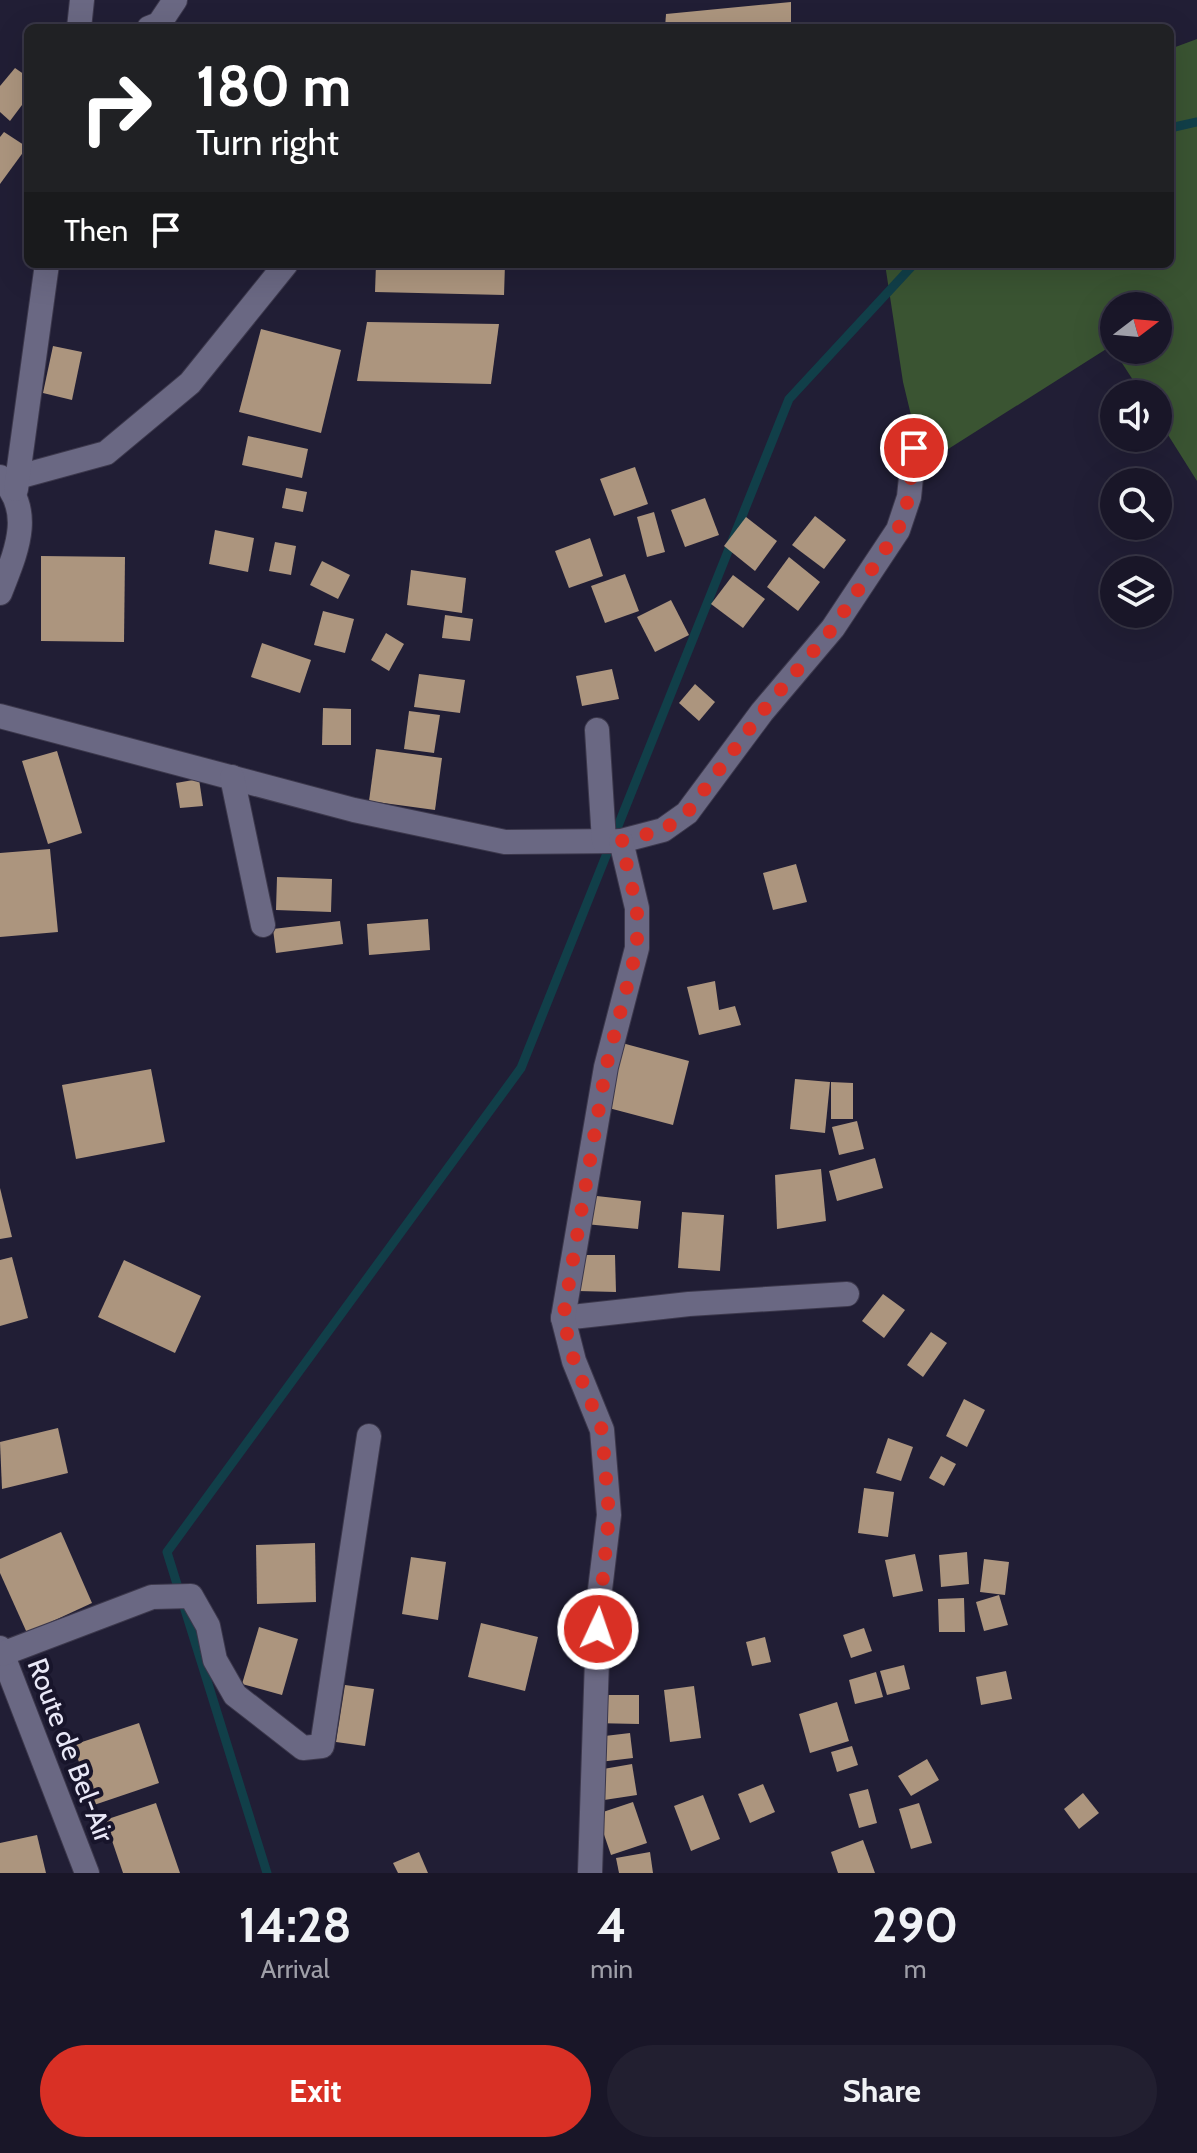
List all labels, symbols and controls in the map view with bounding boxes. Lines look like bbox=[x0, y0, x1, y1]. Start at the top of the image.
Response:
text: 180 m bbox=[196, 52, 351, 120]
icon: right bbox=[64, 56, 168, 160]
text: Turn right bbox=[196, 120, 339, 164]
icon: arrive bbox=[144, 208, 188, 252]
text: Then bbox=[64, 212, 128, 249]
north arrow bbox=[1100, 292, 1172, 364]
map controls bbox=[1100, 292, 1172, 628]
button: sound bbox=[1100, 380, 1172, 452]
pin bbox=[880, 414, 948, 482]
icon: arrive bbox=[892, 426, 936, 470]
button: search bbox=[1100, 468, 1172, 540]
button: layers bbox=[1100, 556, 1172, 628]
position arrow bbox=[556, 1587, 640, 1671]
street label: Route de Bel-Air bbox=[20, 1653, 122, 1847]
text: 14:28 bbox=[239, 1896, 351, 1954]
text: 4 bbox=[597, 1896, 627, 1954]
text: 290 bbox=[872, 1896, 958, 1954]
text: Arrival bbox=[261, 1953, 330, 1985]
text: min bbox=[590, 1953, 633, 1985]
text: m bbox=[904, 1953, 926, 1985]
button: Exit bbox=[40, 2045, 591, 2137]
button: Share bbox=[607, 2045, 1157, 2137]

